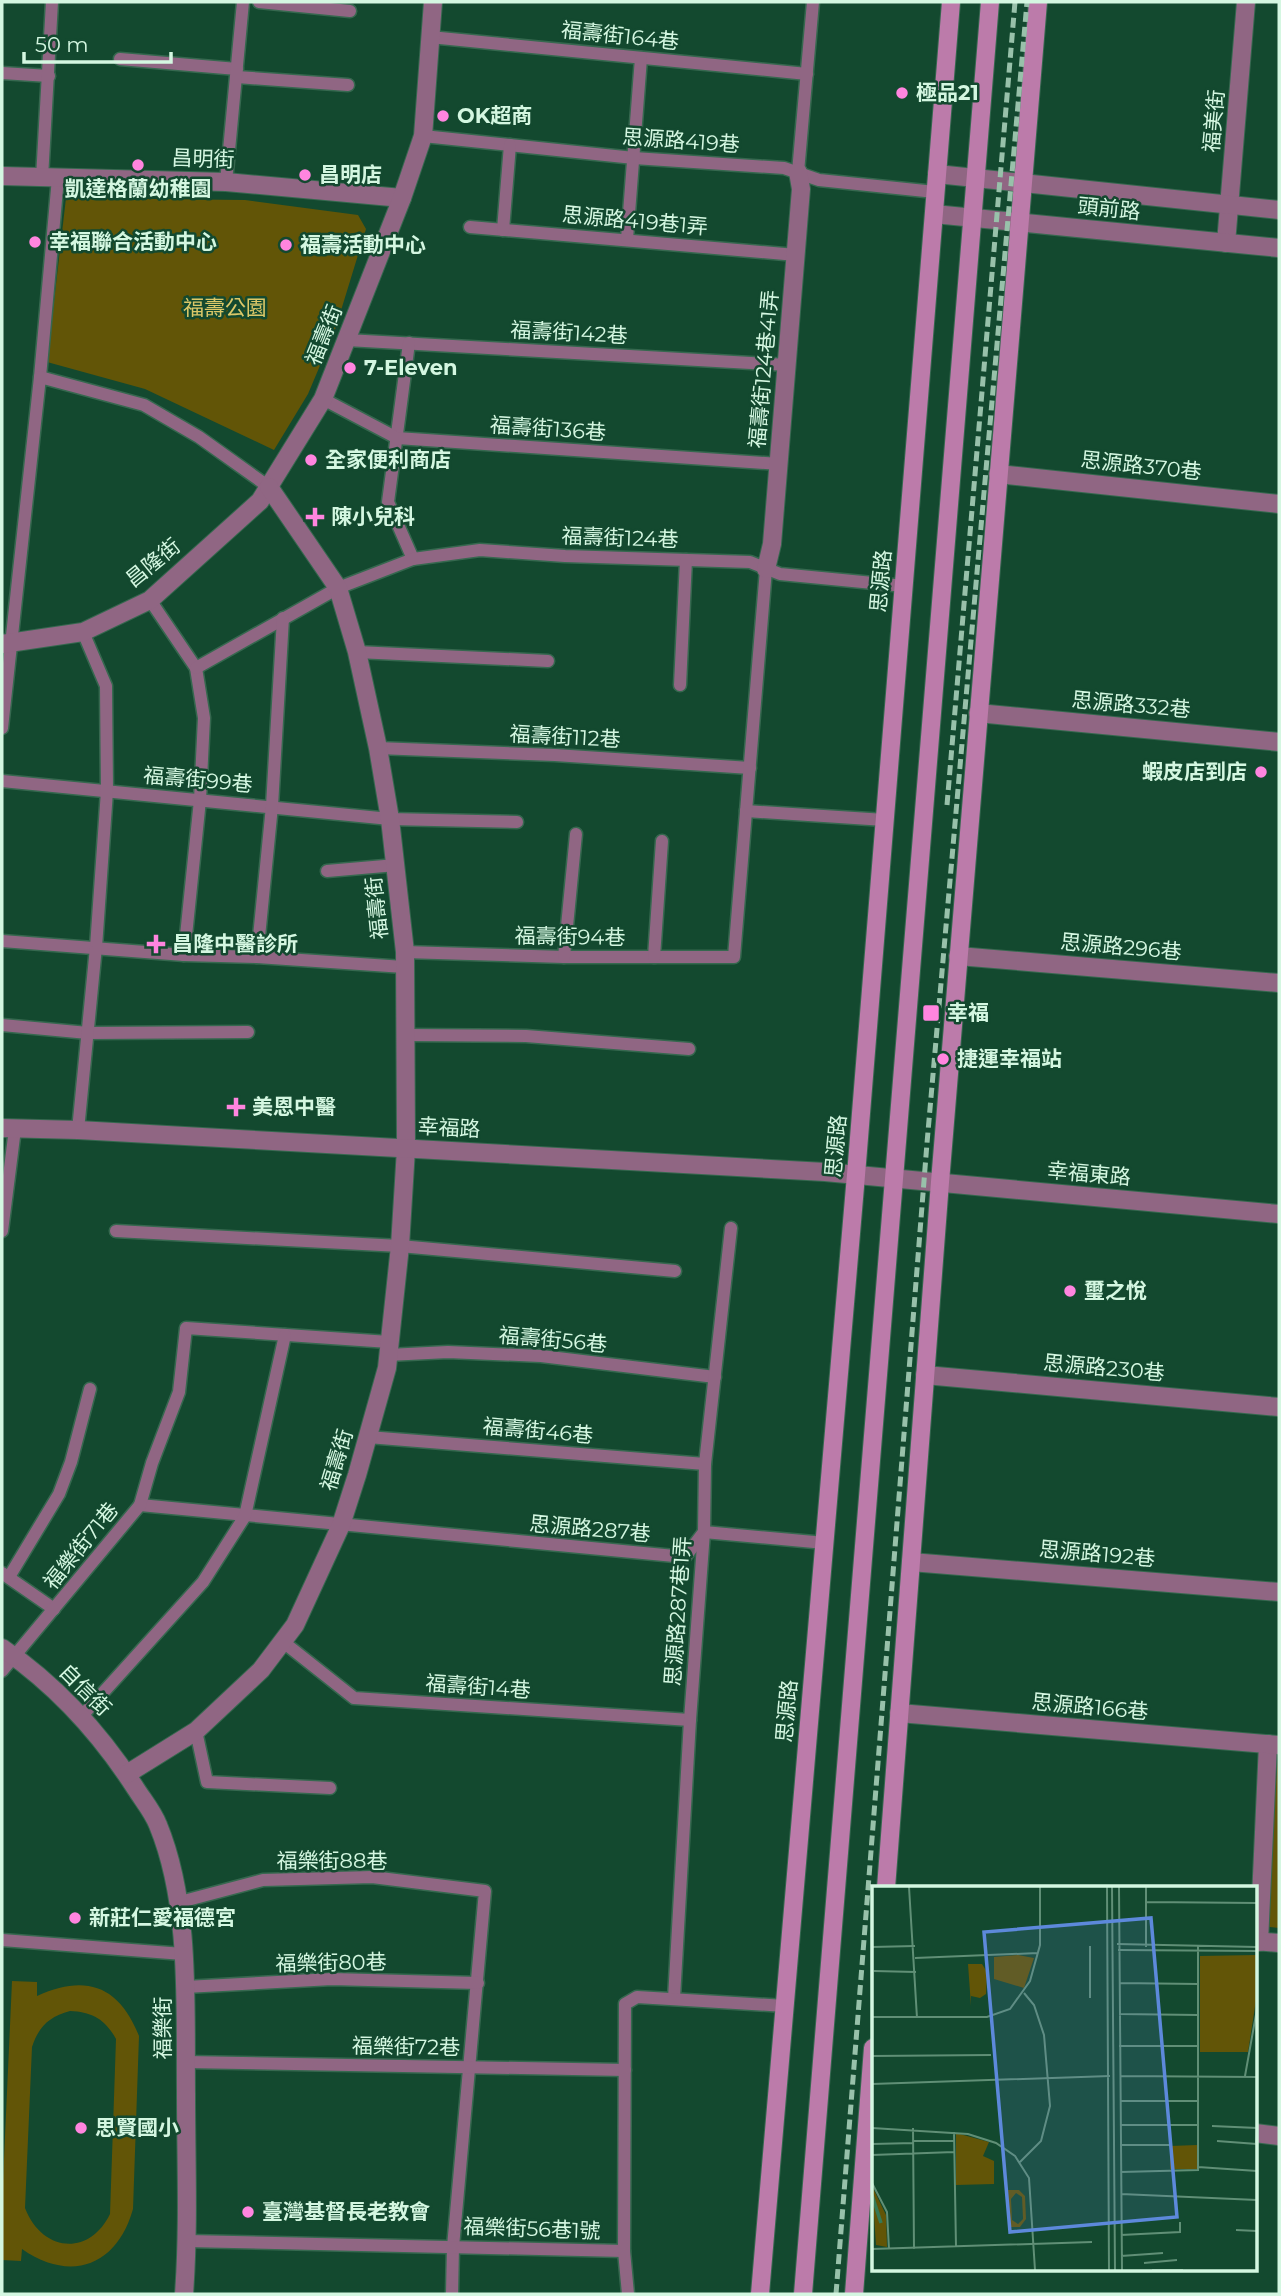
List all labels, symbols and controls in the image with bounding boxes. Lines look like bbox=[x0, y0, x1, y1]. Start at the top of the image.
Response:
street label: 福壽街164巷 bbox=[560, 17, 680, 54]
scale bar bbox=[24, 21, 172, 65]
text: 50 m bbox=[35, 32, 89, 57]
place label: 極品21 bbox=[916, 80, 979, 105]
marker: 極品21 bbox=[894, 85, 910, 101]
street label: 福美街 bbox=[1198, 88, 1229, 153]
place label: OK超商 bbox=[457, 103, 532, 128]
marker: OK超商 bbox=[435, 108, 451, 124]
street label: 思源路419巷 bbox=[621, 124, 741, 157]
street label: 昌明街 bbox=[171, 145, 235, 172]
marker: 凱達格蘭幼稚園 bbox=[130, 157, 146, 173]
place label: 昌明店 bbox=[319, 162, 382, 187]
marker: 昌明店 bbox=[297, 167, 313, 183]
place label: 凱達格蘭幼稚園 bbox=[65, 176, 212, 201]
street label: 頭前路 bbox=[1076, 193, 1142, 224]
street label: 思源路419巷1弄 bbox=[561, 202, 709, 239]
place label: 幸福聯合活動中心 bbox=[49, 229, 217, 254]
place label: 福壽活動中心 bbox=[300, 232, 426, 257]
marker: 幸福聯合活動中心 bbox=[27, 234, 43, 250]
marker: 福壽活動中心 bbox=[278, 237, 294, 253]
street label: 福壽街124巷41弄 bbox=[744, 289, 783, 449]
park label: 福壽公園 bbox=[183, 295, 267, 320]
street label: 福壽街 bbox=[300, 301, 347, 369]
street label: 福壽街142巷 bbox=[510, 317, 628, 348]
place label: 7-Eleven bbox=[364, 355, 458, 380]
marker: 7-Eleven bbox=[342, 360, 358, 376]
street label: 福壽街136巷 bbox=[489, 412, 607, 445]
place label: 全家便利商店 bbox=[325, 447, 451, 472]
street label: 思源路370巷 bbox=[1079, 447, 1203, 484]
marker: 全家便利商店 bbox=[303, 452, 319, 468]
place label: 陳小兒科 bbox=[331, 504, 415, 529]
marker: 陳小兒科 bbox=[305, 507, 325, 527]
street label: 福壽街124巷 bbox=[561, 523, 679, 552]
street label: 昌隆街 bbox=[120, 533, 185, 592]
street label: 思源路 bbox=[865, 548, 896, 613]
street label: 思源路332巷 bbox=[1070, 687, 1192, 722]
street label: 福壽街112巷 bbox=[509, 721, 621, 752]
place label: 蝦皮店到店 bbox=[1142, 759, 1247, 784]
street label: 福壽街99巷 bbox=[142, 762, 254, 797]
marker: 蝦皮店到店 bbox=[1253, 764, 1269, 780]
street label: 福壽街 bbox=[361, 875, 392, 941]
street label: 福壽街94巷 bbox=[514, 923, 626, 950]
street label: 思源路296巷 bbox=[1059, 929, 1183, 964]
place label: 昌隆中醫診所 bbox=[172, 931, 298, 956]
marker: 昌隆中醫診所 bbox=[146, 934, 166, 954]
place label: 幸福 bbox=[947, 1000, 989, 1025]
marker: 幸福 bbox=[921, 1003, 941, 1023]
place label: 捷運幸福站 bbox=[957, 1046, 1062, 1071]
marker: 捷運幸福站 bbox=[935, 1051, 951, 1067]
place label: 美恩中醫 bbox=[252, 1094, 336, 1119]
marker: 美恩中醫 bbox=[226, 1097, 246, 1117]
street label: 幸福路 bbox=[417, 1113, 481, 1142]
street label: 思源路 bbox=[820, 1113, 851, 1178]
street label: 幸福東路 bbox=[1046, 1157, 1132, 1190]
place label: 璽之悅 bbox=[1084, 1278, 1147, 1303]
marker: 璽之悅 bbox=[1062, 1283, 1078, 1299]
street label: 福壽街56巷 bbox=[498, 1322, 608, 1357]
street label: 思源路230巷 bbox=[1042, 1350, 1166, 1385]
street label: 福壽街46巷 bbox=[482, 1413, 594, 1448]
street label: 福壽街 bbox=[315, 1426, 358, 1494]
street label: 福樂街71巷 bbox=[38, 1497, 123, 1594]
street label: 思源路287巷 bbox=[528, 1511, 652, 1546]
street label: 思源路287巷1弄 bbox=[660, 1535, 695, 1687]
street label: 思源路192巷 bbox=[1038, 1536, 1156, 1571]
street label: 自信街 bbox=[54, 1659, 116, 1721]
street label: 福壽街14巷 bbox=[425, 1670, 532, 1703]
street label: 思源路 bbox=[771, 1678, 802, 1743]
street label: 思源路166巷 bbox=[1031, 1689, 1149, 1724]
street label: 福樂街88巷 bbox=[277, 1848, 387, 1873]
inset map bbox=[872, 1886, 1256, 2272]
place label: 新莊仁愛福德宮 bbox=[89, 1905, 236, 1930]
marker: 新莊仁愛福德宮 bbox=[67, 1910, 83, 1926]
street label: 福樂街80巷 bbox=[275, 1949, 387, 1976]
street label: 福樂街 bbox=[150, 1997, 175, 2060]
street label: 福樂街72巷 bbox=[352, 2033, 460, 2060]
place label: 思賢國小 bbox=[95, 2115, 179, 2140]
marker: 思賢國小 bbox=[73, 2120, 89, 2136]
place label: 臺灣基督長老教會 bbox=[262, 2199, 430, 2224]
marker: 臺灣基督長老教會 bbox=[240, 2204, 256, 2220]
street label: 福樂街56巷1號 bbox=[463, 2214, 601, 2243]

